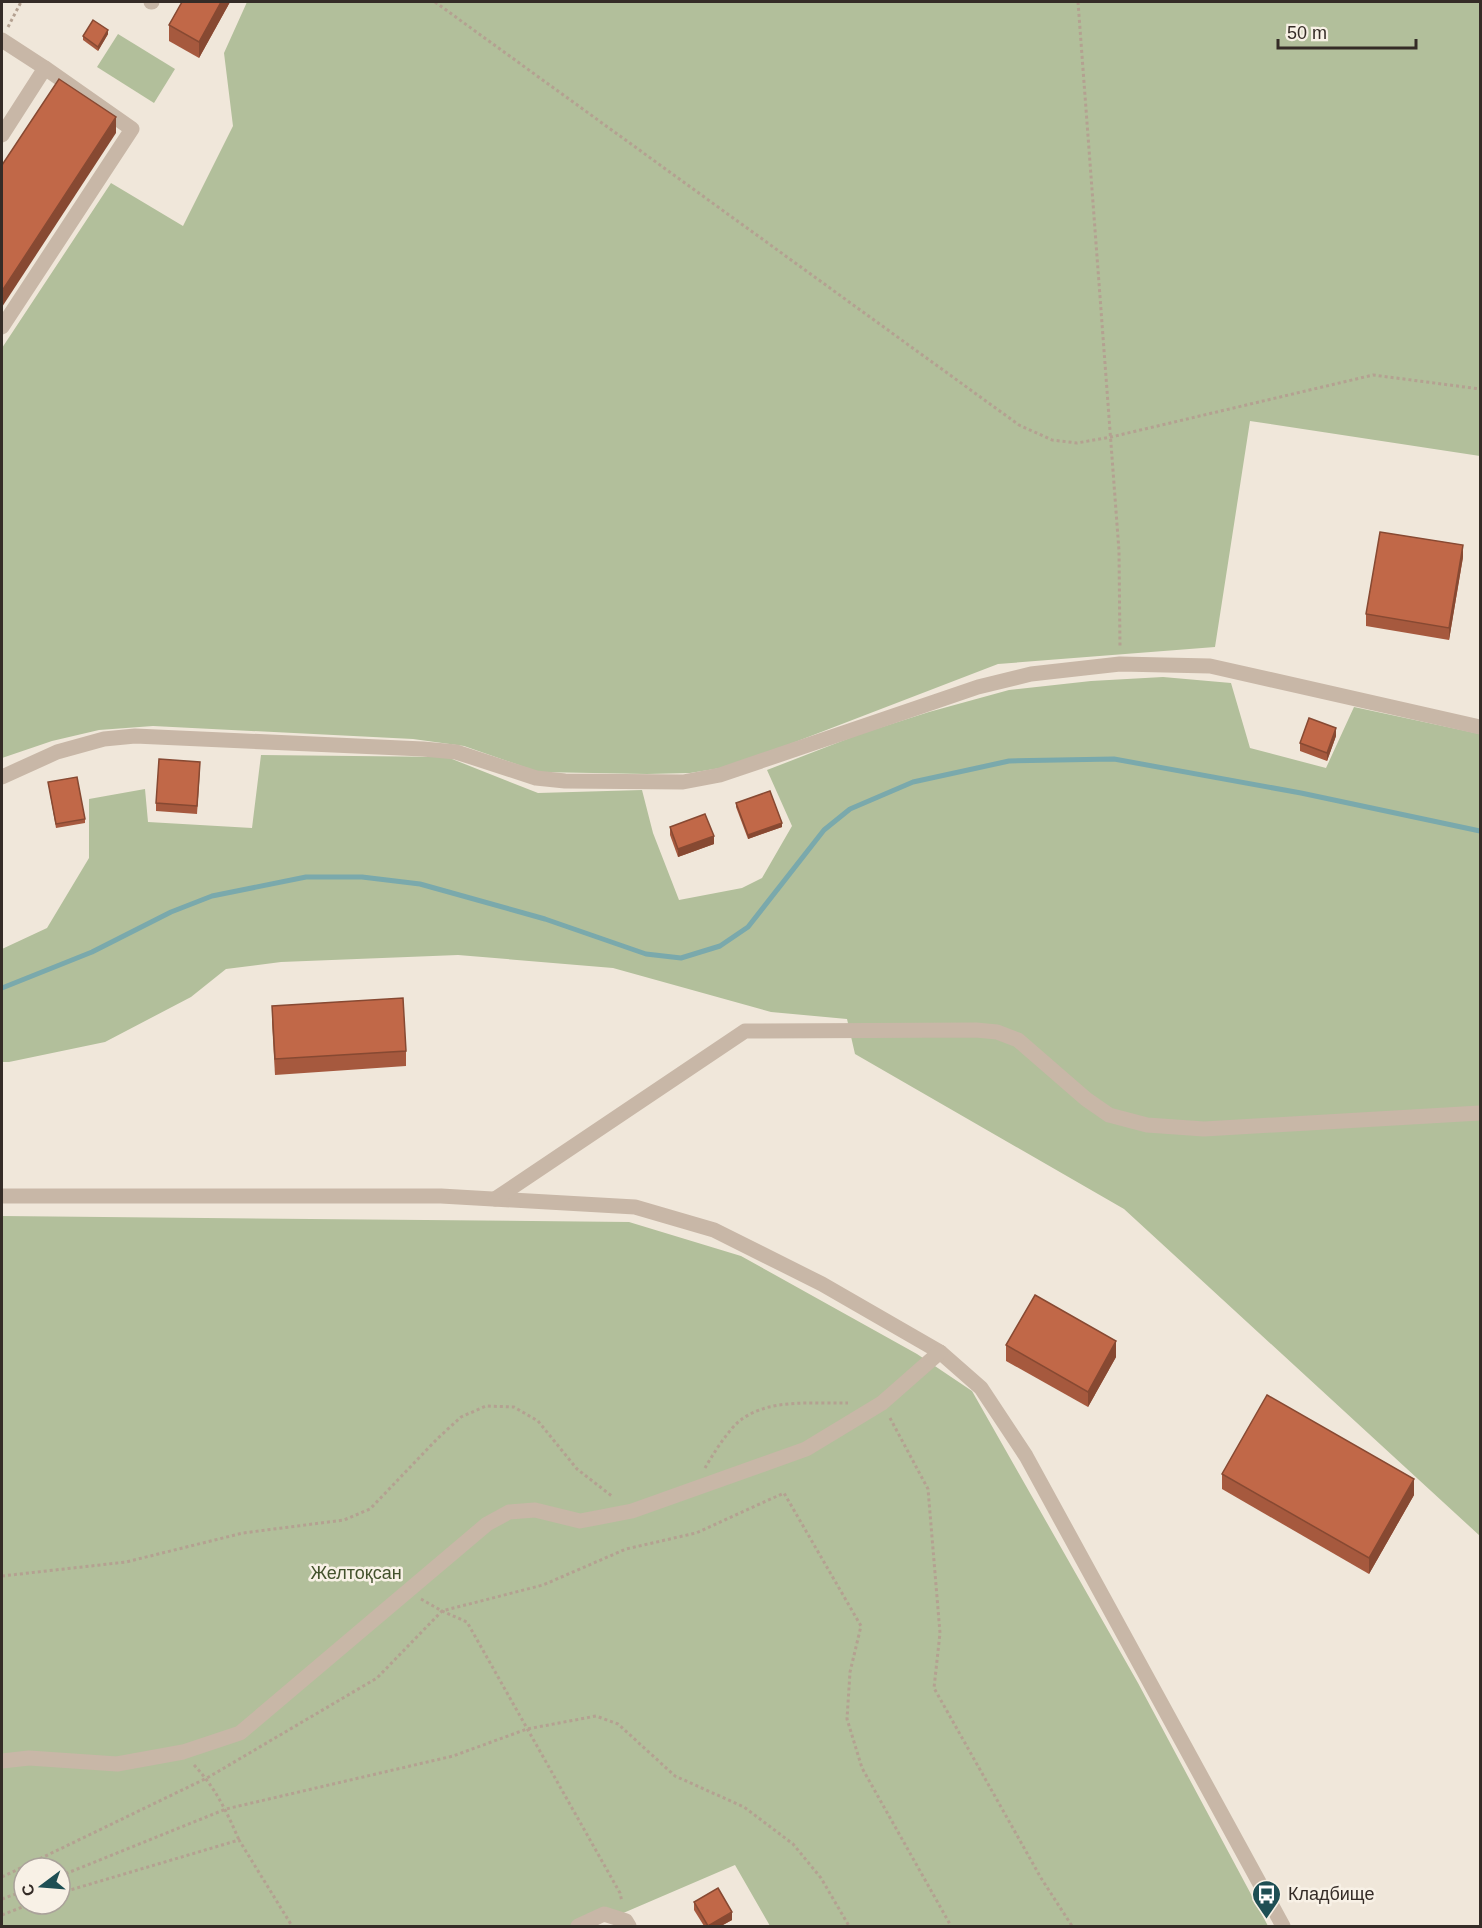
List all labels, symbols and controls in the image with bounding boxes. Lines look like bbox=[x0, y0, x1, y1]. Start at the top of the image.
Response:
scale bar bbox=[1278, 12, 1416, 50]
text: 50 m bbox=[1287, 23, 1327, 43]
park label: Желтоқсан bbox=[310, 1563, 402, 1583]
north arrow bbox=[12, 1856, 72, 1916]
bus stop icon: Кладбище bbox=[1251, 1878, 1283, 1920]
text: С bbox=[18, 1882, 38, 1898]
place label: Кладбище bbox=[1288, 1884, 1374, 1904]

